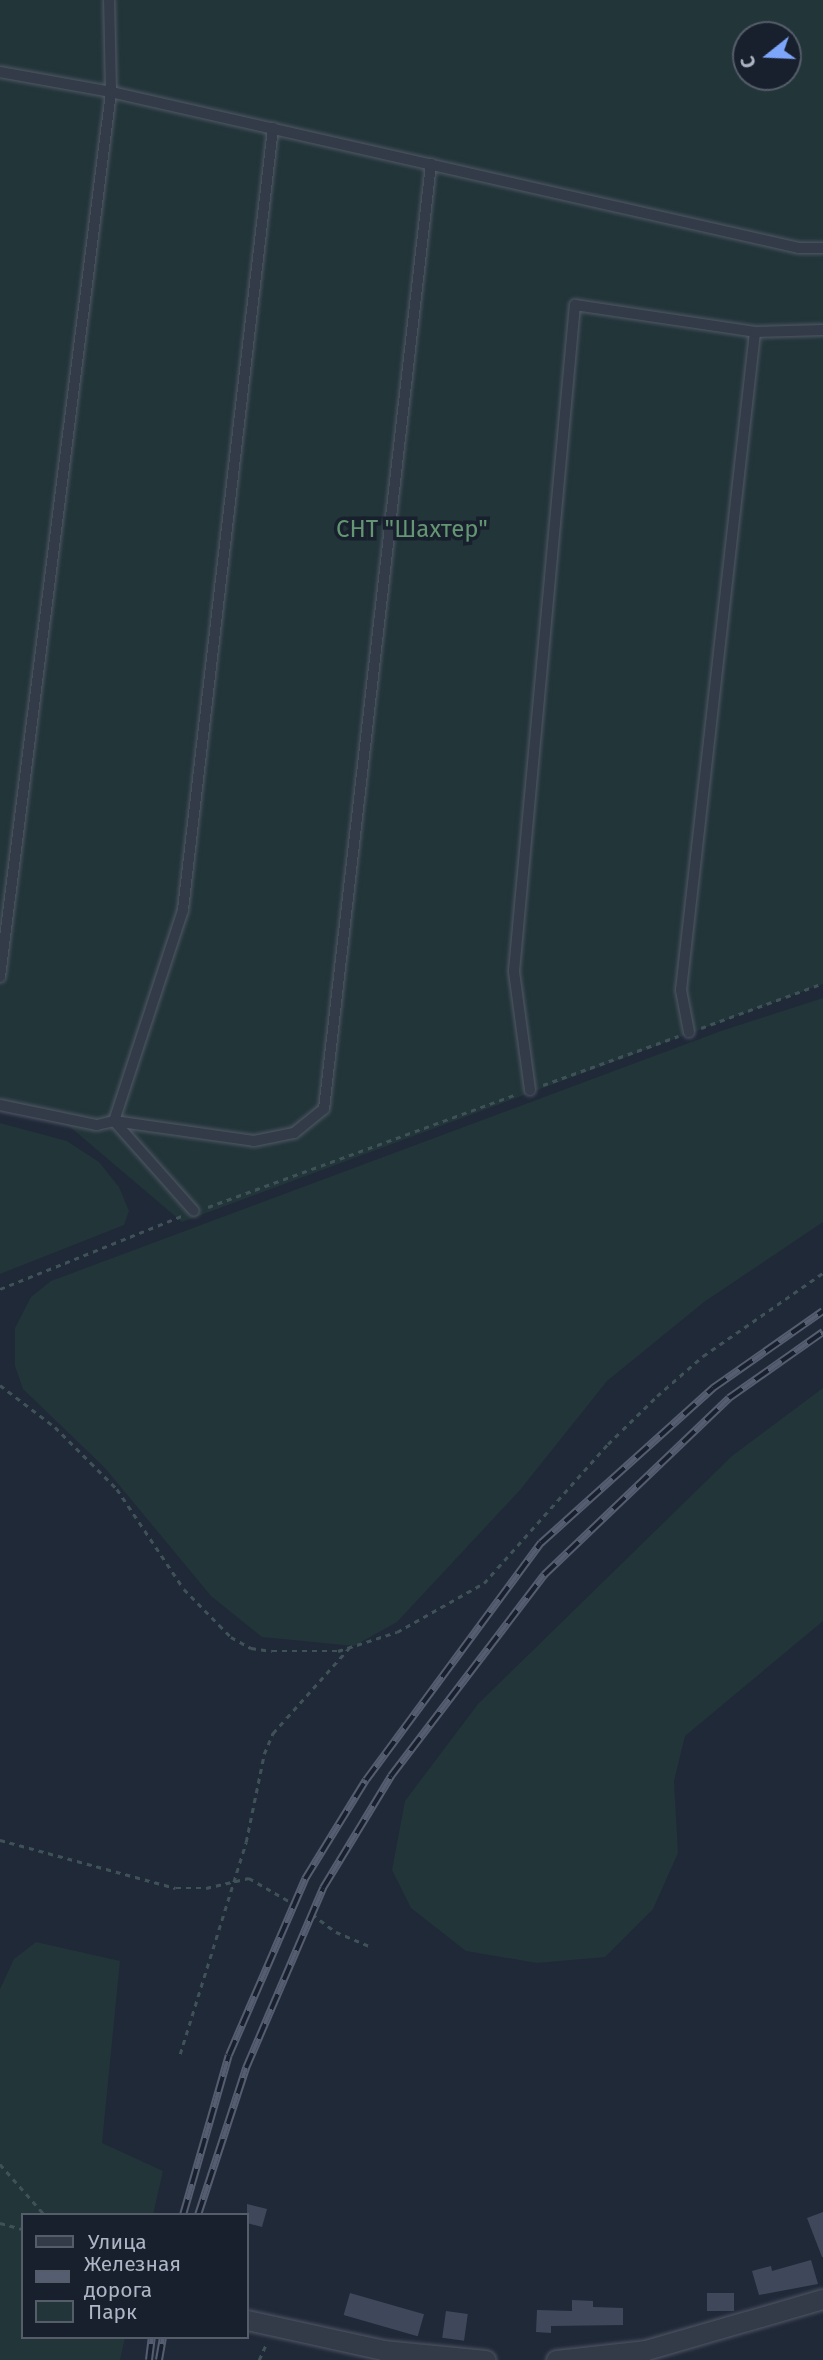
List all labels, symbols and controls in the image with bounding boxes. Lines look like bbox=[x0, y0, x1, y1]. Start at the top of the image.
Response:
north arrow bbox=[732, 21, 802, 91]
text: С bbox=[736, 53, 761, 71]
park label: СНТ "Шахтер" bbox=[336, 516, 488, 544]
legend bbox=[21, 2213, 248, 2339]
text: Улица bbox=[88, 2229, 147, 2255]
text: Железная дорога bbox=[84, 2251, 181, 2303]
text: Парк bbox=[88, 2299, 137, 2325]

